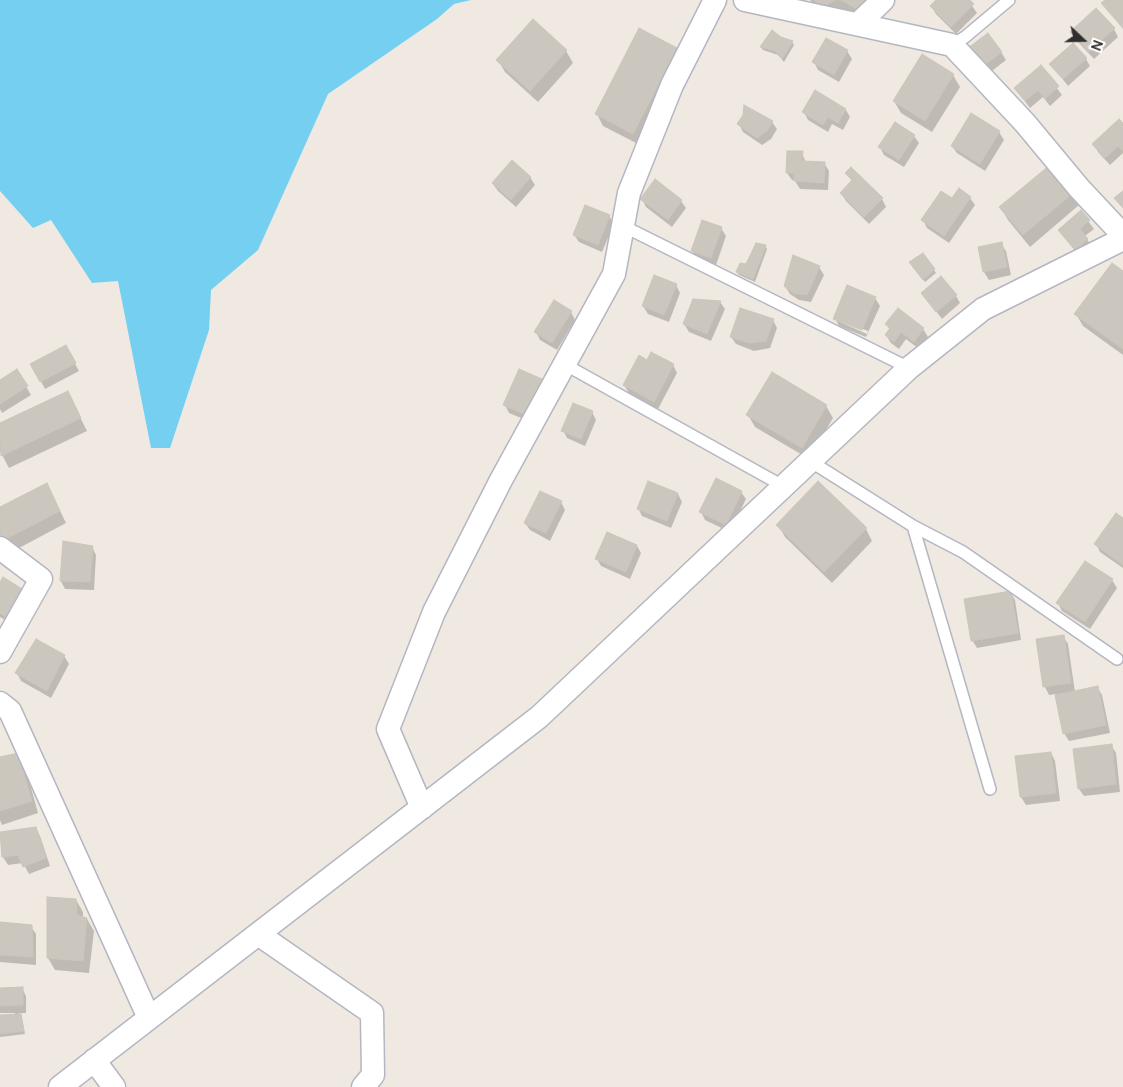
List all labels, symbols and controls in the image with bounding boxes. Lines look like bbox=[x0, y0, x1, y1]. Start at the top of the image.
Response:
north arrow bbox=[1058, 15, 1108, 65]
text: N bbox=[1087, 37, 1108, 54]

